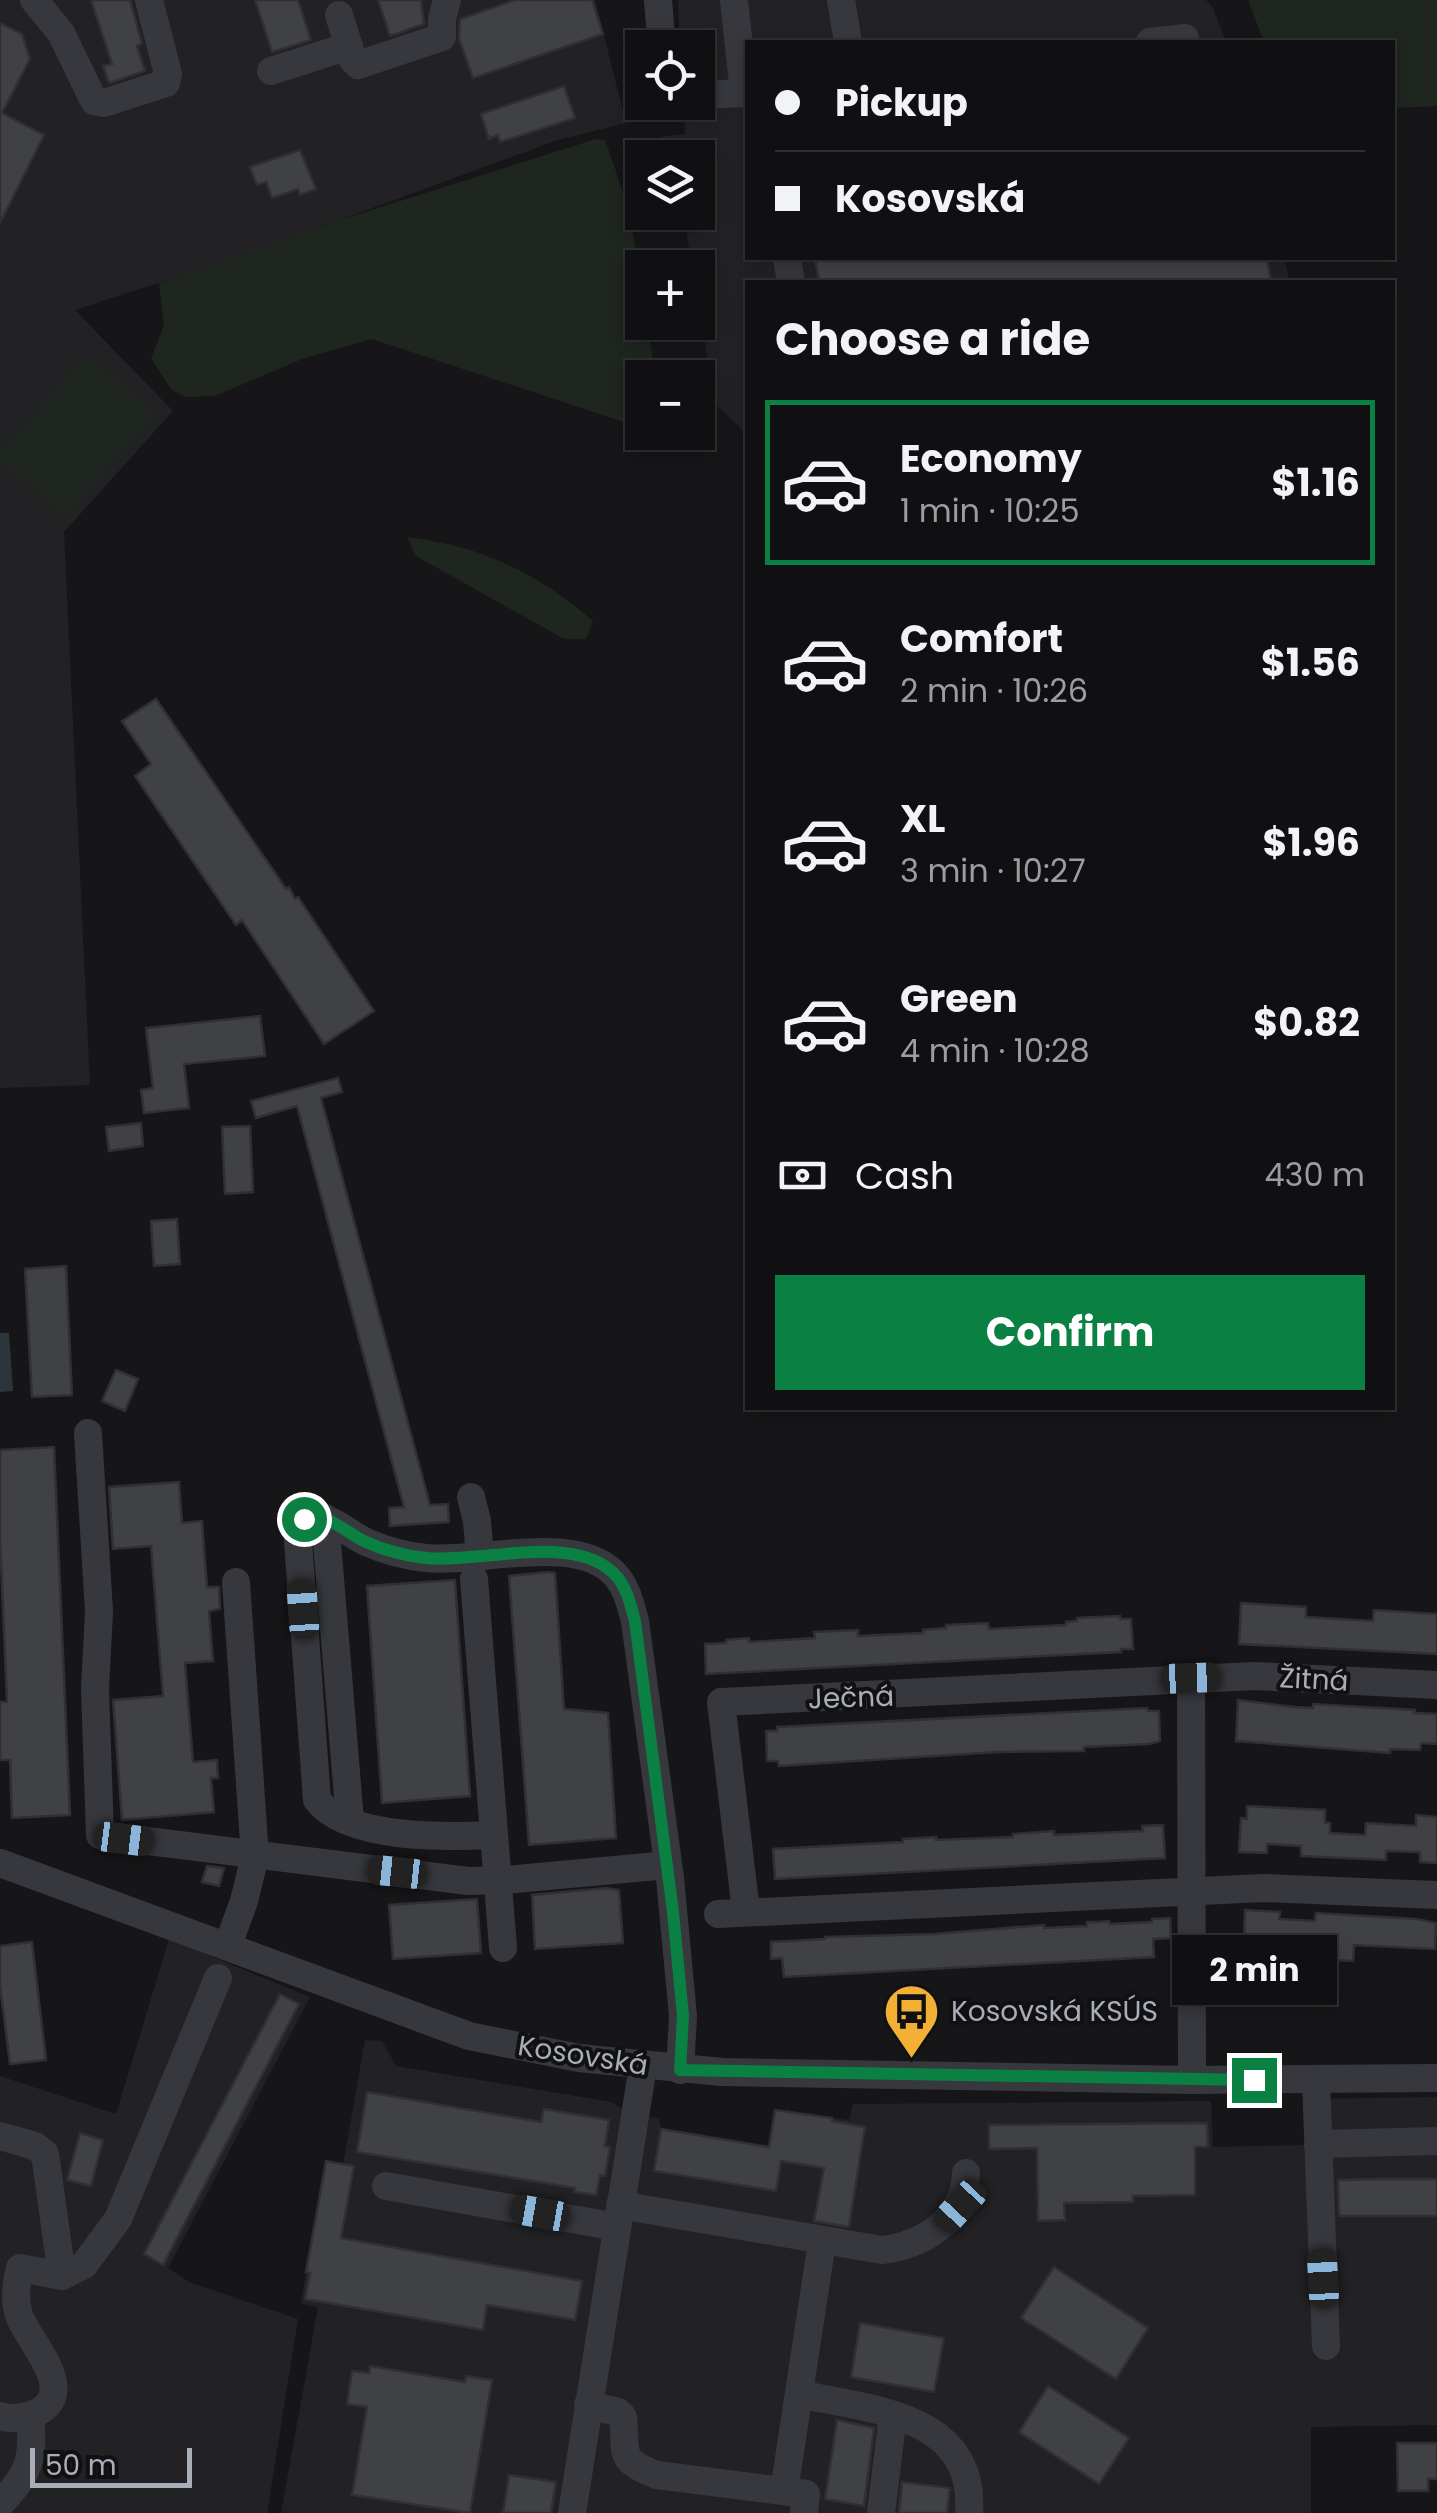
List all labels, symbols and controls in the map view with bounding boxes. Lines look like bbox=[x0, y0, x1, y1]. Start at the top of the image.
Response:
map controls bbox=[625, 30, 715, 450]
button: locate bbox=[625, 30, 715, 120]
text: Pickup bbox=[835, 76, 968, 129]
button: layers bbox=[625, 140, 715, 230]
text: Kosovská bbox=[835, 172, 1025, 225]
button: + bbox=[625, 250, 715, 340]
text: Choose a ride bbox=[775, 308, 1090, 371]
button: − bbox=[625, 360, 715, 450]
text: Economy bbox=[900, 432, 1082, 485]
icon: car bbox=[780, 438, 870, 528]
text: $1.16 bbox=[1271, 456, 1360, 509]
text: 1 min · 10:25 bbox=[900, 488, 1080, 533]
text: Comfort bbox=[900, 612, 1063, 665]
icon: car bbox=[780, 618, 870, 708]
text: $1.56 bbox=[1261, 636, 1360, 689]
text: 2 min · 10:26 bbox=[900, 668, 1088, 713]
text: XL bbox=[900, 792, 945, 845]
icon: car bbox=[780, 798, 870, 888]
text: $1.96 bbox=[1262, 816, 1360, 869]
text: 3 min · 10:27 bbox=[900, 848, 1086, 893]
text: Green bbox=[900, 972, 1018, 1025]
icon: car bbox=[780, 978, 870, 1068]
text: $0.82 bbox=[1253, 996, 1360, 1049]
text: 4 min · 10:28 bbox=[900, 1028, 1090, 1073]
icon: cash bbox=[775, 1148, 830, 1203]
text: Cash bbox=[855, 1149, 954, 1202]
text: 430 m bbox=[1264, 1152, 1365, 1197]
button: Confirm bbox=[775, 1275, 1365, 1390]
route start bbox=[282, 1497, 327, 1542]
car bbox=[286, 1578, 320, 1640]
street label: Žitná bbox=[1278, 1658, 1349, 1701]
car bbox=[1160, 1662, 1222, 1694]
street label: Ječná bbox=[807, 1677, 895, 1718]
car bbox=[92, 1820, 156, 1858]
car bbox=[366, 1854, 428, 1890]
callout: 2 min bbox=[1172, 1935, 1336, 2005]
text: 2 min bbox=[1210, 1947, 1299, 1992]
bus stop icon: Kosovská KSÚS bbox=[882, 1981, 942, 2060]
place label: Kosovská KSÚS bbox=[951, 1992, 1158, 2031]
street label: Kosovská bbox=[515, 2026, 651, 2085]
route end bbox=[1232, 2058, 1277, 2103]
car bbox=[929, 2174, 991, 2238]
car bbox=[508, 2193, 572, 2233]
car bbox=[1306, 2247, 1340, 2309]
scale bar bbox=[30, 2443, 192, 2488]
text: 50 m bbox=[45, 2446, 116, 2485]

